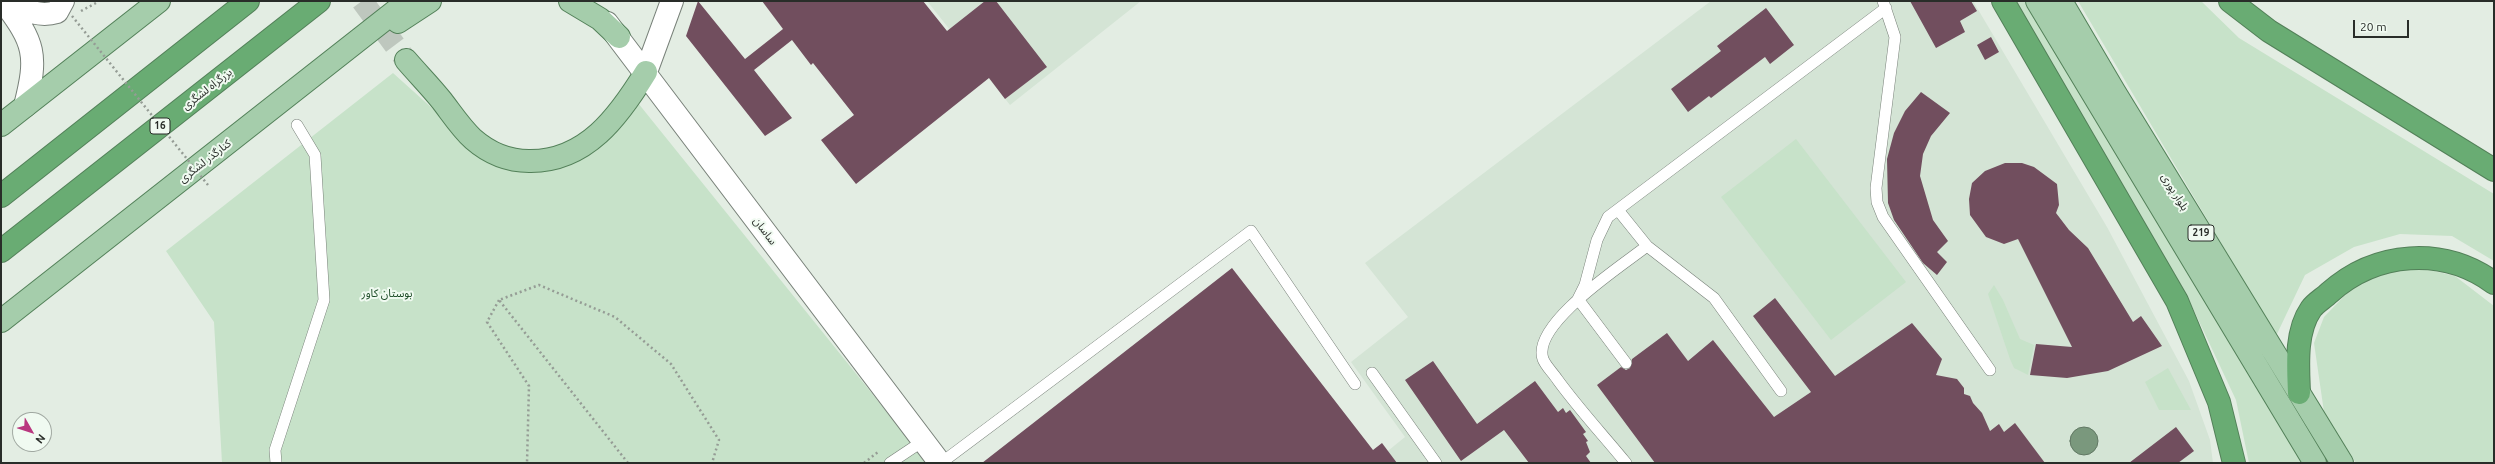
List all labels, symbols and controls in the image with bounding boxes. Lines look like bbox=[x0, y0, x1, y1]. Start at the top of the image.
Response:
scale bar bbox=[2355, 12, 2411, 38]
text: 20 m bbox=[2360, 20, 2387, 33]
street label: بزرگراه لشگری bbox=[179, 65, 235, 113]
road number: 16 bbox=[150, 118, 170, 134]
street label: کنارگذر لشگری bbox=[176, 137, 234, 185]
street label: بلوار پوری bbox=[2158, 171, 2192, 213]
street label: ساسان bbox=[750, 215, 780, 247]
road number: 219 bbox=[2188, 225, 2214, 241]
park label: بوستان کاور bbox=[362, 286, 412, 300]
north arrow bbox=[12, 412, 52, 452]
text: N bbox=[33, 432, 48, 446]

